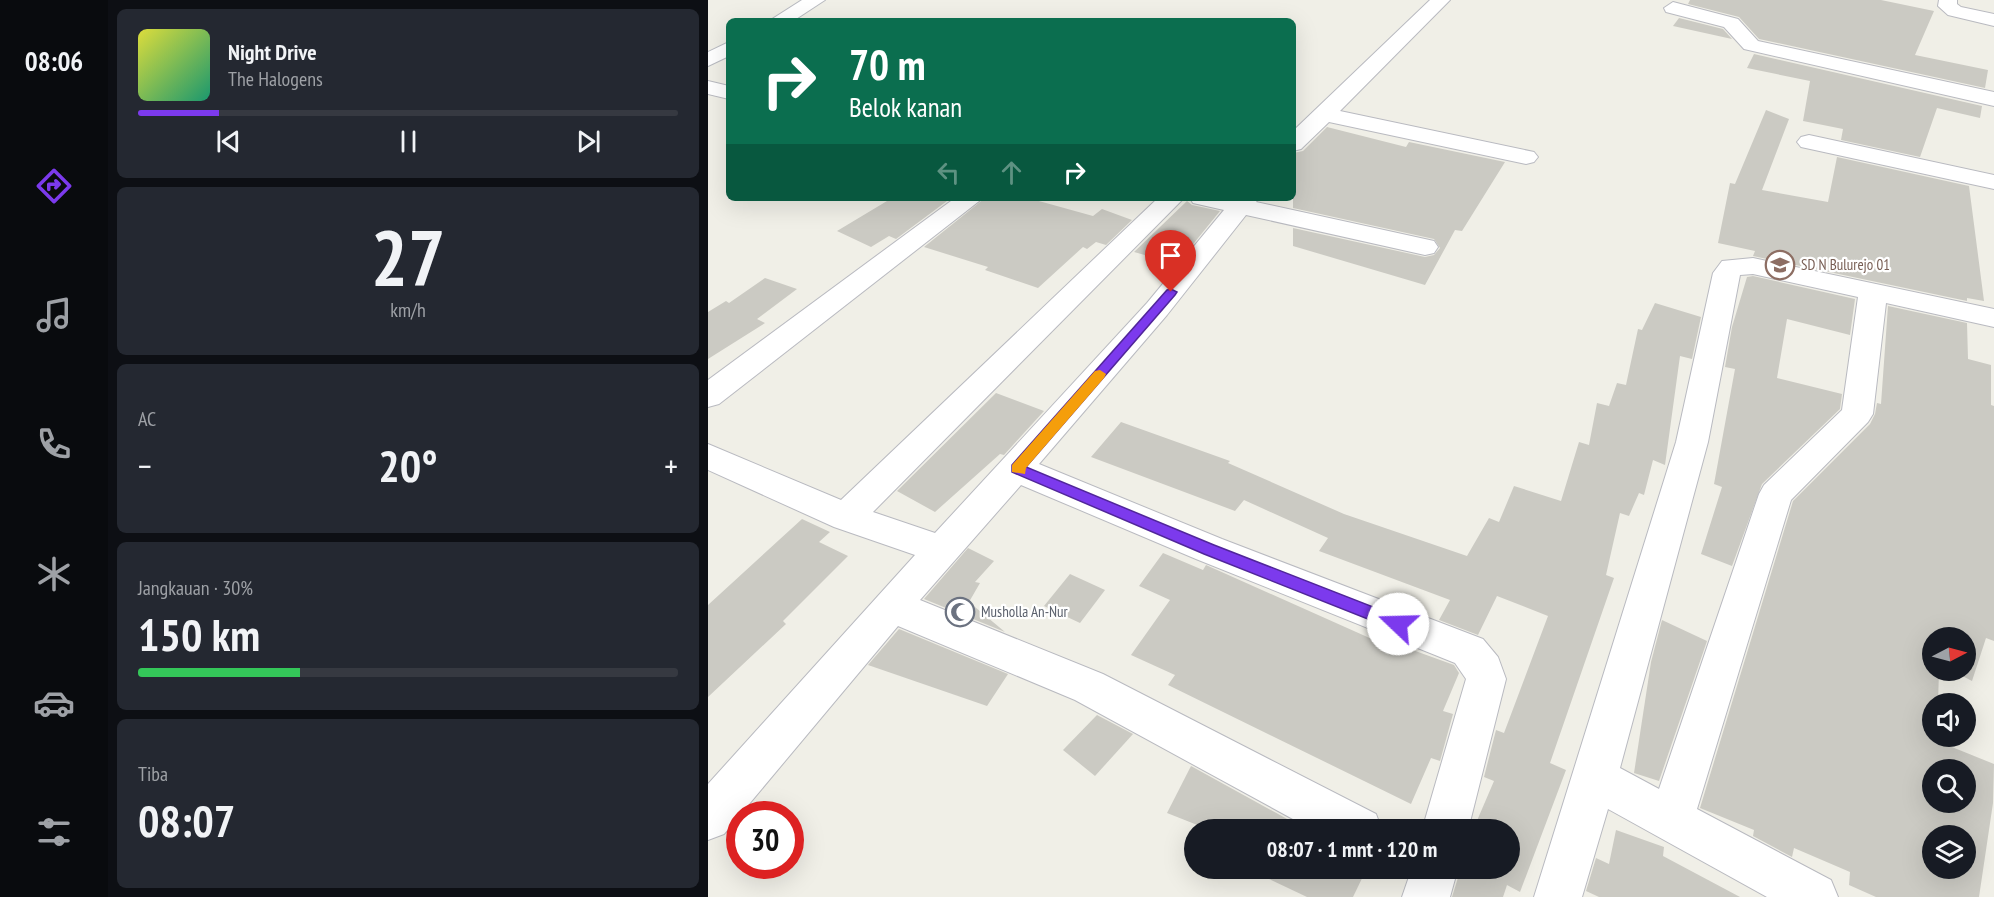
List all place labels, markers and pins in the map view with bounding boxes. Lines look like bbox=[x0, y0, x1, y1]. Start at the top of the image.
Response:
pin bbox=[1145, 230, 1196, 292]
school or university icon: SD N Bulurejo 01 bbox=[1764, 249, 1796, 281]
place label: SD N Bulurejo 01 bbox=[1801, 255, 1890, 274]
mosque icon: Musholla An-Nur bbox=[944, 596, 976, 628]
place label: Musholla An-Nur bbox=[981, 602, 1069, 621]

